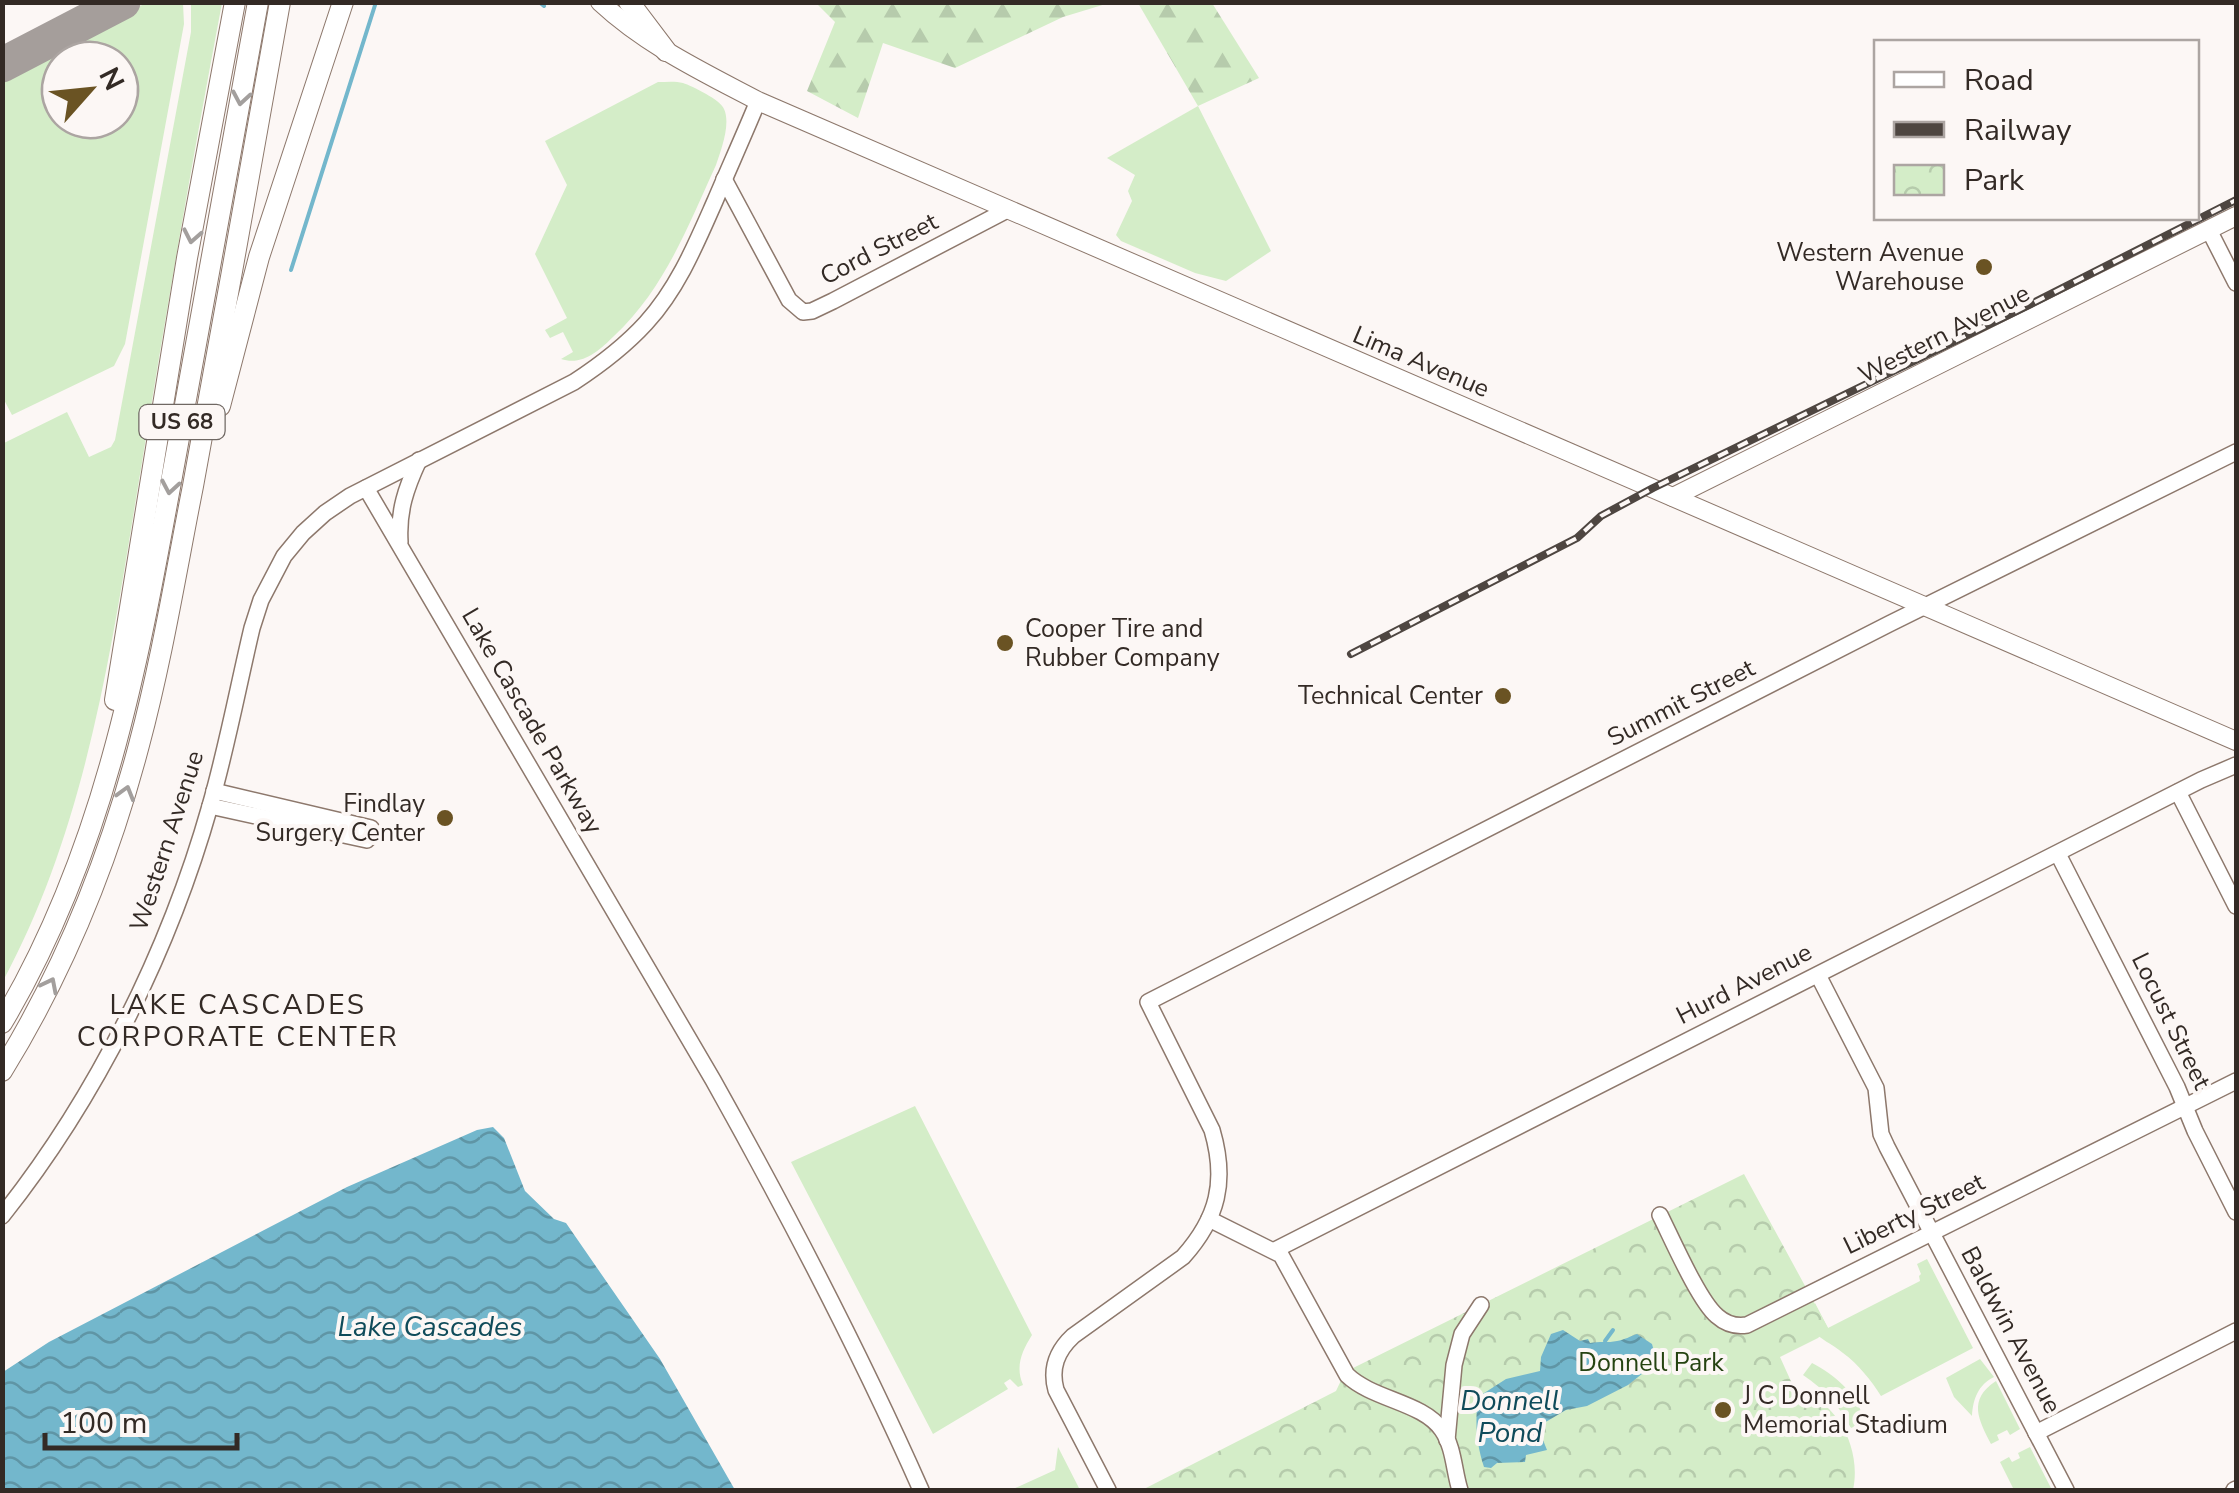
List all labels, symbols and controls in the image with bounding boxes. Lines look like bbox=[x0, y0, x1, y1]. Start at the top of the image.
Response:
north arrow bbox=[40, 40, 140, 140]
legend bbox=[1874, 40, 2199, 220]
text: Road bbox=[1964, 60, 2034, 101]
text: N bbox=[90, 61, 133, 97]
one-way arrow bbox=[231, 90, 252, 107]
text: Railway bbox=[1964, 110, 2072, 151]
text: Park bbox=[1964, 160, 2025, 201]
street label: Cord Street bbox=[814, 205, 944, 293]
one-way arrow bbox=[182, 227, 203, 244]
place label: Western Avenue Warehouse bbox=[1776, 236, 1964, 299]
marker: Western Avenue Warehouse bbox=[1973, 256, 1995, 278]
street label: Western Avenue bbox=[1853, 276, 2035, 392]
street label: Lima Avenue bbox=[1347, 318, 1495, 406]
road number: US 68 bbox=[140, 405, 224, 439]
one-way arrow bbox=[160, 479, 181, 495]
street label: Lake Cascade Parkway bbox=[453, 602, 611, 840]
place label: Cooper Tire and Rubber Company bbox=[1025, 612, 1220, 675]
marker: Cooper Tire and Rubber Company bbox=[994, 632, 1016, 654]
street label: Summit Street bbox=[1601, 651, 1761, 755]
place label: Technical Center bbox=[1298, 679, 1483, 713]
marker: Technical Center bbox=[1492, 685, 1514, 707]
street label: Western Avenue bbox=[122, 746, 212, 936]
one-way arrow bbox=[114, 785, 135, 802]
place label: Findlay Surgery Center bbox=[256, 787, 425, 850]
marker: Findlay Surgery Center bbox=[434, 807, 456, 829]
street label: Hurd Avenue bbox=[1670, 935, 1818, 1033]
street label: Locust Street bbox=[2123, 947, 2219, 1095]
one-way arrow bbox=[37, 978, 57, 996]
district label: LAKE CASCADES CORPORATE CENTER bbox=[77, 986, 399, 1056]
street label: Liberty Street bbox=[1838, 1165, 1991, 1263]
street label: Baldwin Avenue bbox=[1953, 1241, 2069, 1419]
water label: Lake Cascades bbox=[338, 1308, 522, 1346]
park label: Donnell Park bbox=[1578, 1346, 1724, 1380]
place label: J C Donnell Memorial Stadium bbox=[1742, 1379, 1948, 1442]
water label: Donnell Pond bbox=[1460, 1382, 1560, 1452]
scale bar bbox=[45, 1388, 238, 1450]
marker: J C Donnell Memorial Stadium bbox=[1712, 1399, 1734, 1421]
text: 100 m bbox=[60, 1403, 147, 1444]

